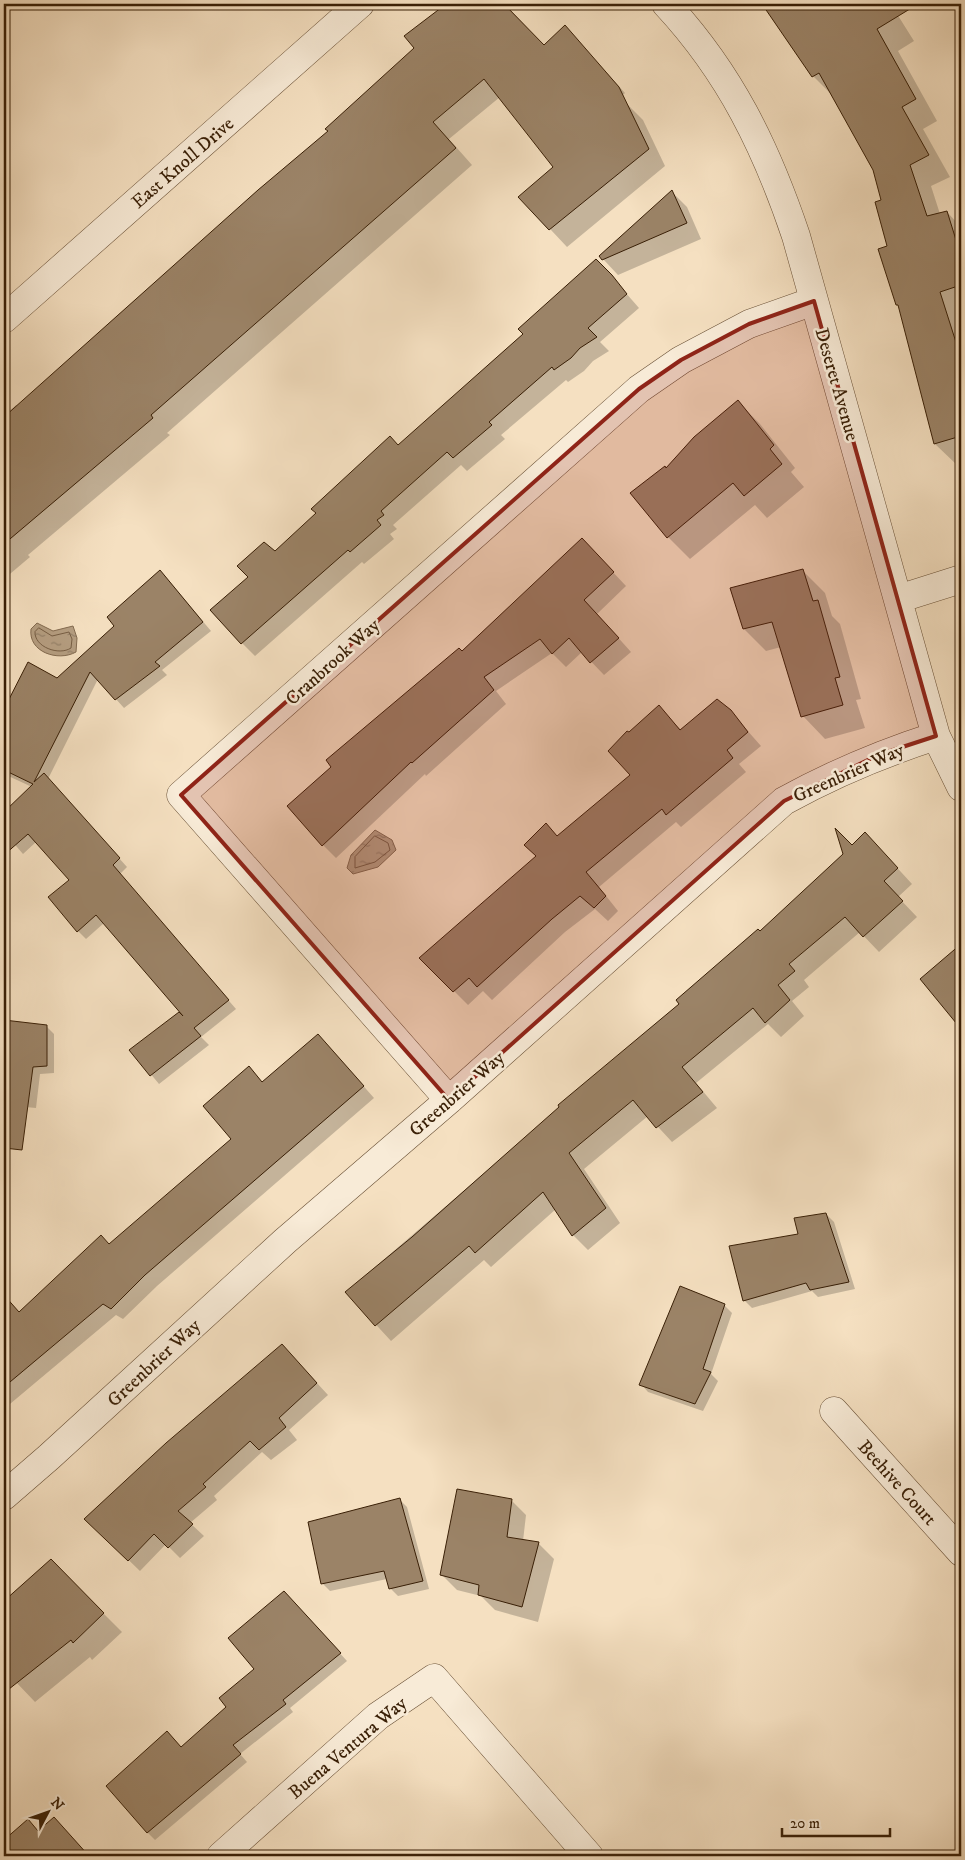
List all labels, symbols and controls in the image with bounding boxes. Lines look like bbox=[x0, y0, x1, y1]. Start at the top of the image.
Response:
street label: East Knoll Drive bbox=[127, 112, 239, 214]
street label: Deseret Avenue bbox=[809, 325, 864, 444]
street label: Cranbrook Way bbox=[281, 613, 386, 710]
street label: Greenbrier Way bbox=[790, 738, 909, 808]
street label: Greenbrier Way bbox=[405, 1046, 510, 1142]
street label: Greenbrier Way bbox=[103, 1313, 206, 1412]
street label: Beehive Court bbox=[853, 1436, 941, 1530]
street label: Buena Ventura Way bbox=[284, 1691, 413, 1804]
north arrow bbox=[22, 1788, 72, 1838]
text: N bbox=[46, 1794, 68, 1815]
scale bar bbox=[782, 1805, 890, 1837]
text: 20 m bbox=[790, 1814, 820, 1833]

